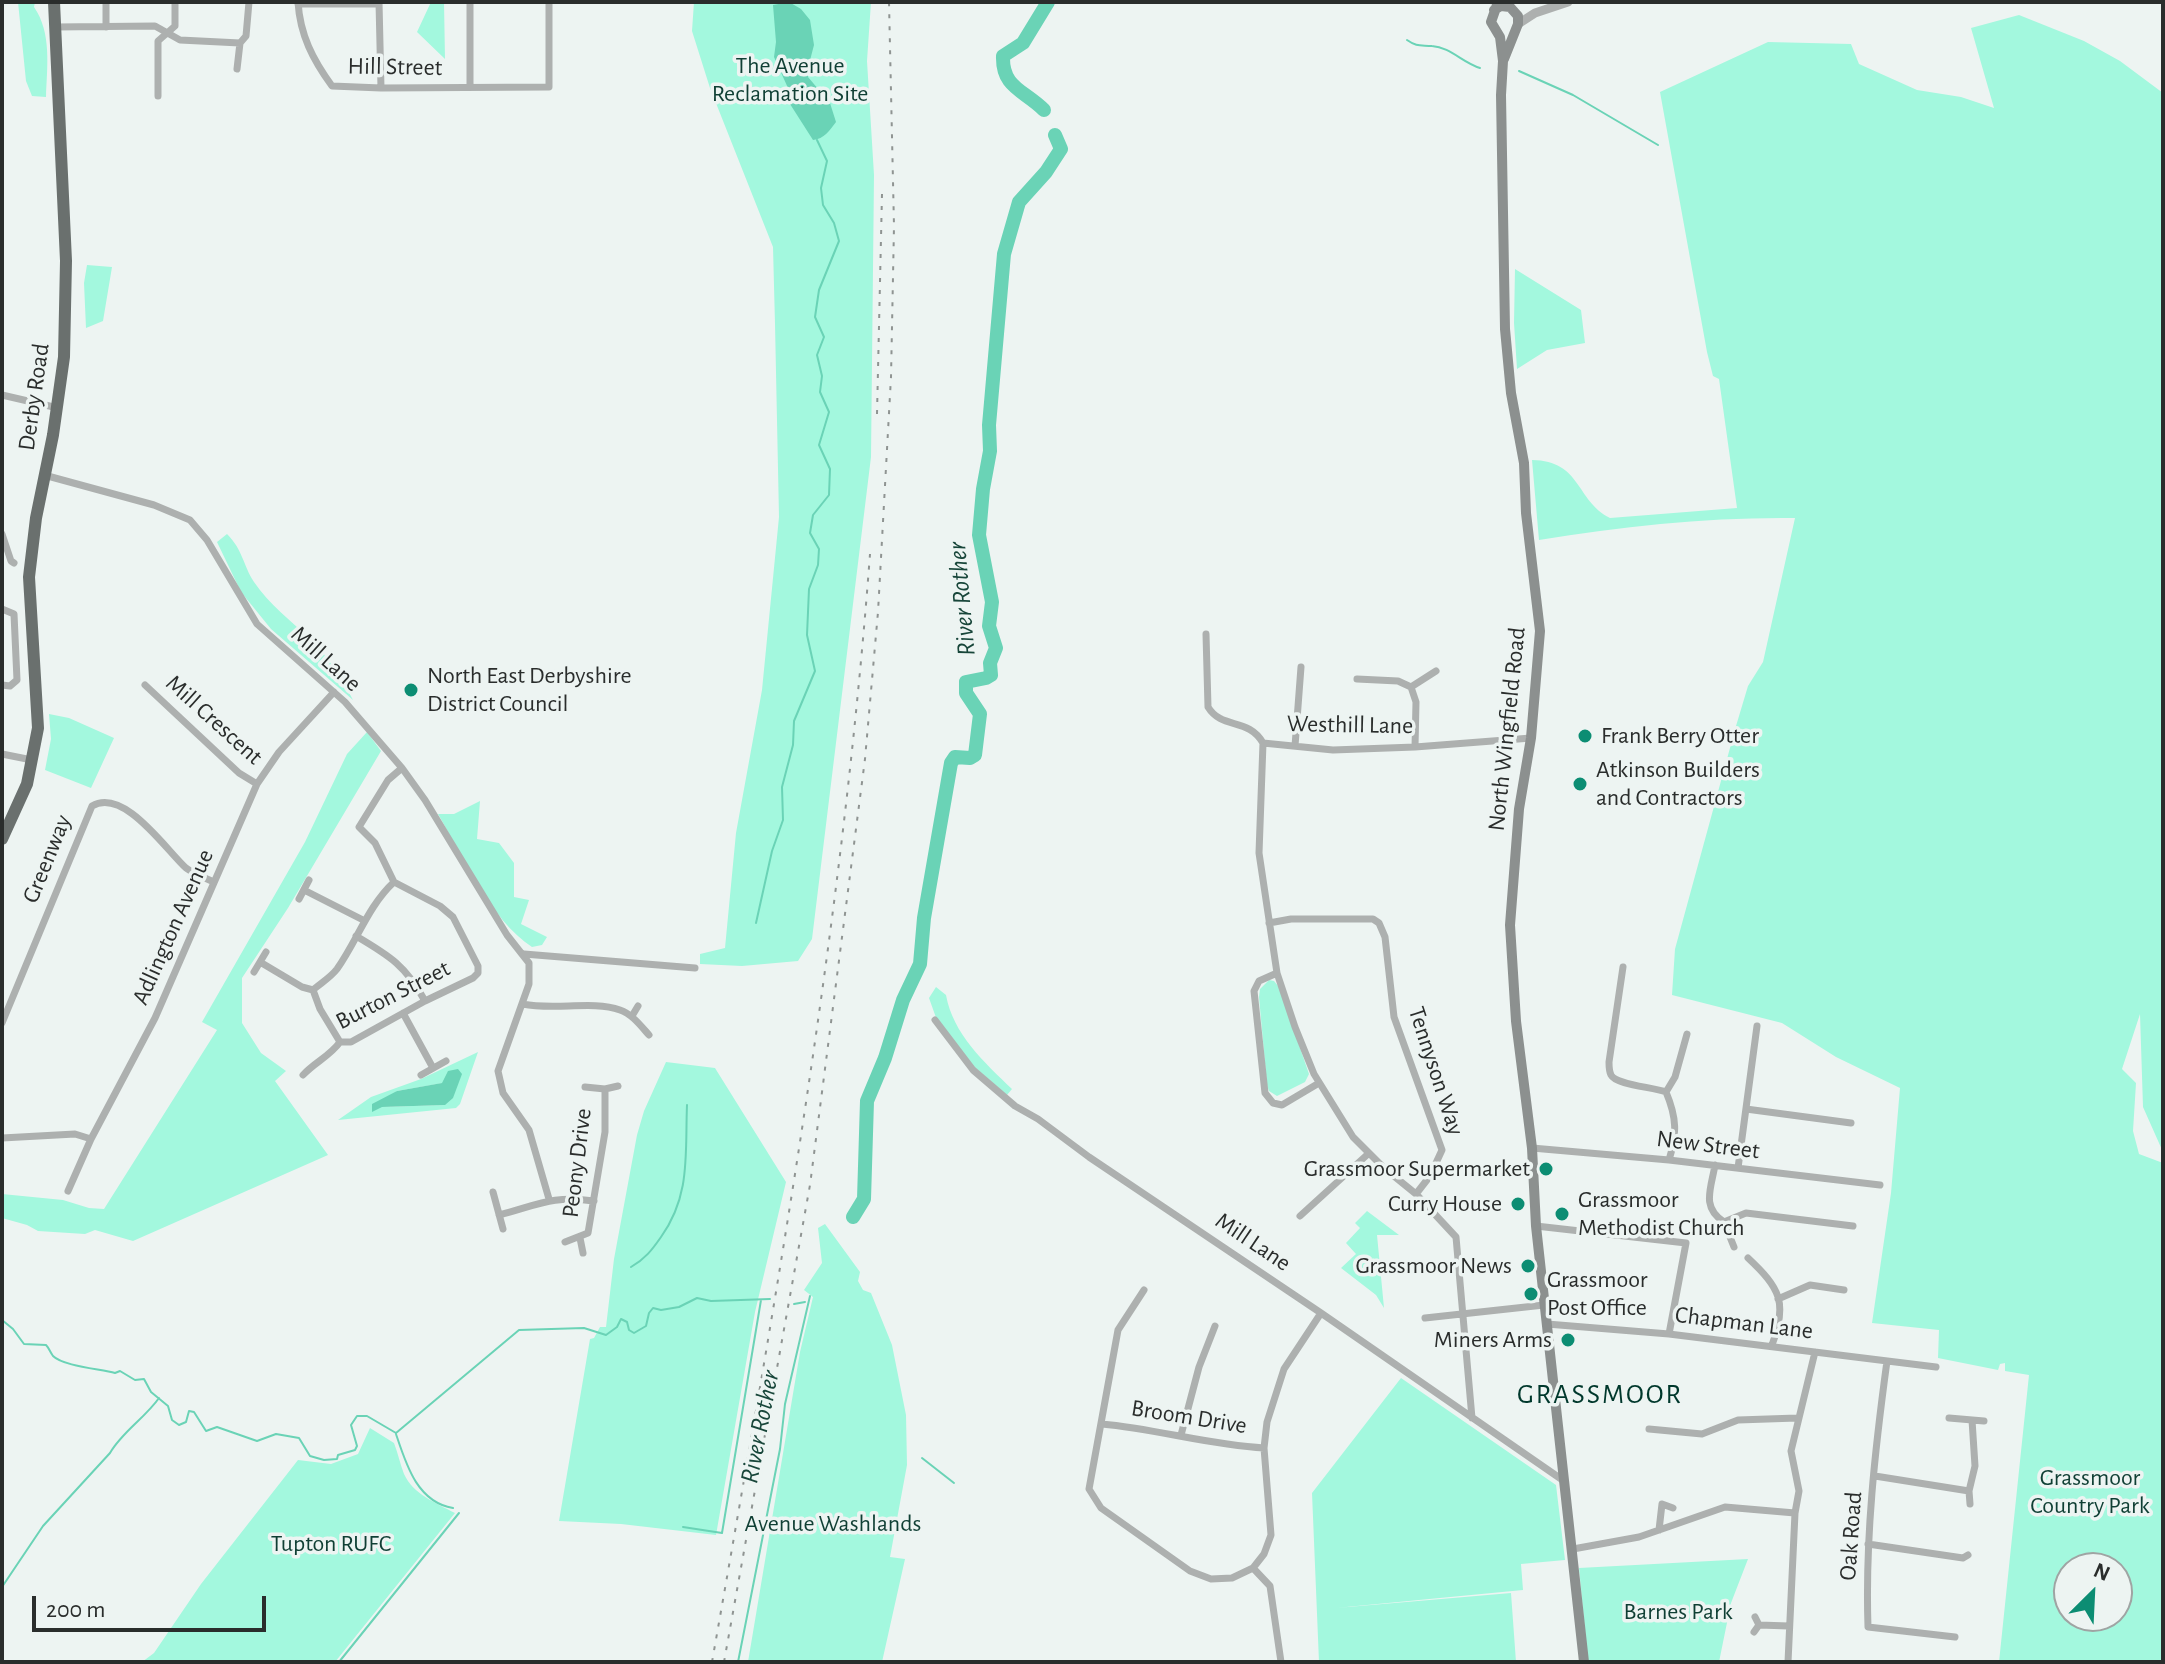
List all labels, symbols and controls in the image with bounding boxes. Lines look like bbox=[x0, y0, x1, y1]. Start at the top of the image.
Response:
street label: Hill Street bbox=[347, 52, 443, 82]
park label: The Avenue Reclamation Site bbox=[712, 52, 868, 108]
street label: Derby Road bbox=[12, 341, 56, 453]
water label: River Rother bbox=[941, 541, 983, 657]
street label: Mill Lane bbox=[285, 620, 367, 698]
street label: North Wingfield Road bbox=[1482, 626, 1532, 832]
place label: North East Derbyshire District Council bbox=[427, 662, 632, 718]
street label: Mill Crescent bbox=[160, 669, 268, 771]
marker: North East Derbyshire District Council bbox=[402, 681, 420, 699]
street label: Westhill Lane bbox=[1287, 709, 1413, 741]
place label: Frank Berry Otter bbox=[1601, 722, 1759, 750]
marker: Frank Berry Otter bbox=[1576, 727, 1594, 745]
place label: Atkinson Builders and Contractors bbox=[1596, 756, 1760, 812]
marker: Atkinson Builders and Contractors bbox=[1571, 775, 1589, 793]
street label: Greenway bbox=[16, 811, 78, 907]
street label: Adlington Avenue bbox=[126, 845, 220, 1009]
street label: Burton Street bbox=[331, 954, 455, 1036]
street label: Tennyson Way bbox=[1402, 1003, 1470, 1139]
street label: Peony Drive bbox=[556, 1107, 598, 1219]
street label: New Street bbox=[1655, 1124, 1761, 1166]
place label: Grassmoor Supermarket bbox=[1304, 1155, 1530, 1183]
marker: Grassmoor Supermarket bbox=[1537, 1160, 1555, 1178]
place label: Grassmoor Methodist Church bbox=[1578, 1186, 1745, 1242]
place label: Curry House bbox=[1388, 1190, 1502, 1218]
marker: Curry House bbox=[1509, 1195, 1527, 1213]
marker: Grassmoor Methodist Church bbox=[1553, 1205, 1571, 1223]
street label: Mill Lane bbox=[1210, 1206, 1296, 1278]
place label: Grassmoor News bbox=[1355, 1252, 1512, 1280]
marker: Grassmoor News bbox=[1519, 1257, 1537, 1275]
place label: Grassmoor Post Office bbox=[1547, 1266, 1648, 1322]
marker: Grassmoor Post Office bbox=[1522, 1285, 1540, 1303]
street label: Chapman Lane bbox=[1673, 1300, 1815, 1346]
place label: Miners Arms bbox=[1434, 1326, 1552, 1354]
marker: Miners Arms bbox=[1559, 1331, 1577, 1349]
water label: River Rother bbox=[734, 1368, 786, 1486]
district label: GRASSMOOR bbox=[1517, 1378, 1683, 1412]
street label: Broom Drive bbox=[1129, 1394, 1249, 1440]
park label: Grassmoor Country Park bbox=[2030, 1464, 2150, 1520]
street label: Oak Road bbox=[1834, 1491, 1868, 1581]
park label: Avenue Washlands bbox=[745, 1510, 921, 1538]
park label: Tupton RUFC bbox=[271, 1530, 391, 1558]
north arrow bbox=[2053, 1552, 2133, 1632]
text: N bbox=[2090, 1559, 2113, 1585]
scale bar bbox=[36, 1580, 270, 1630]
text: 200 m bbox=[46, 1598, 105, 1622]
park label: Barnes Park bbox=[1623, 1598, 1733, 1626]

